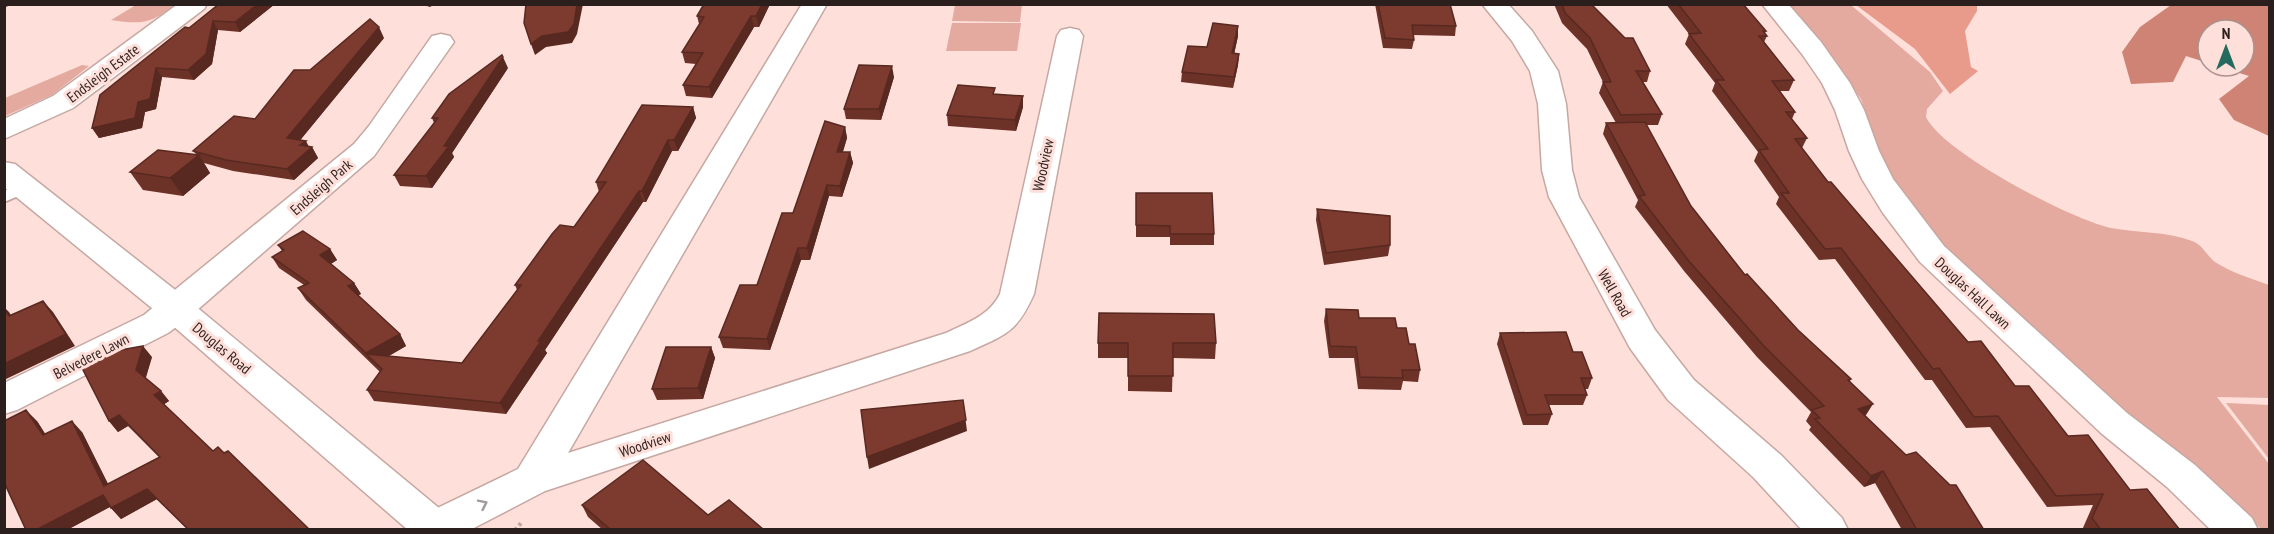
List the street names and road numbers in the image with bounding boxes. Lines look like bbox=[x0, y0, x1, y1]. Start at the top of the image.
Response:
street label: Endsleigh Estate bbox=[63, 40, 143, 106]
street label: Woodview bbox=[1028, 137, 1058, 193]
street label: Endsleigh Park bbox=[286, 155, 356, 219]
street label: Douglas Hall Lawn bbox=[1931, 253, 2015, 333]
street label: Well Road bbox=[1594, 266, 1636, 320]
street label: Douglas Road bbox=[189, 318, 255, 378]
street label: Belvedere Lawn bbox=[50, 329, 132, 383]
street label: Woodview bbox=[617, 427, 673, 461]

